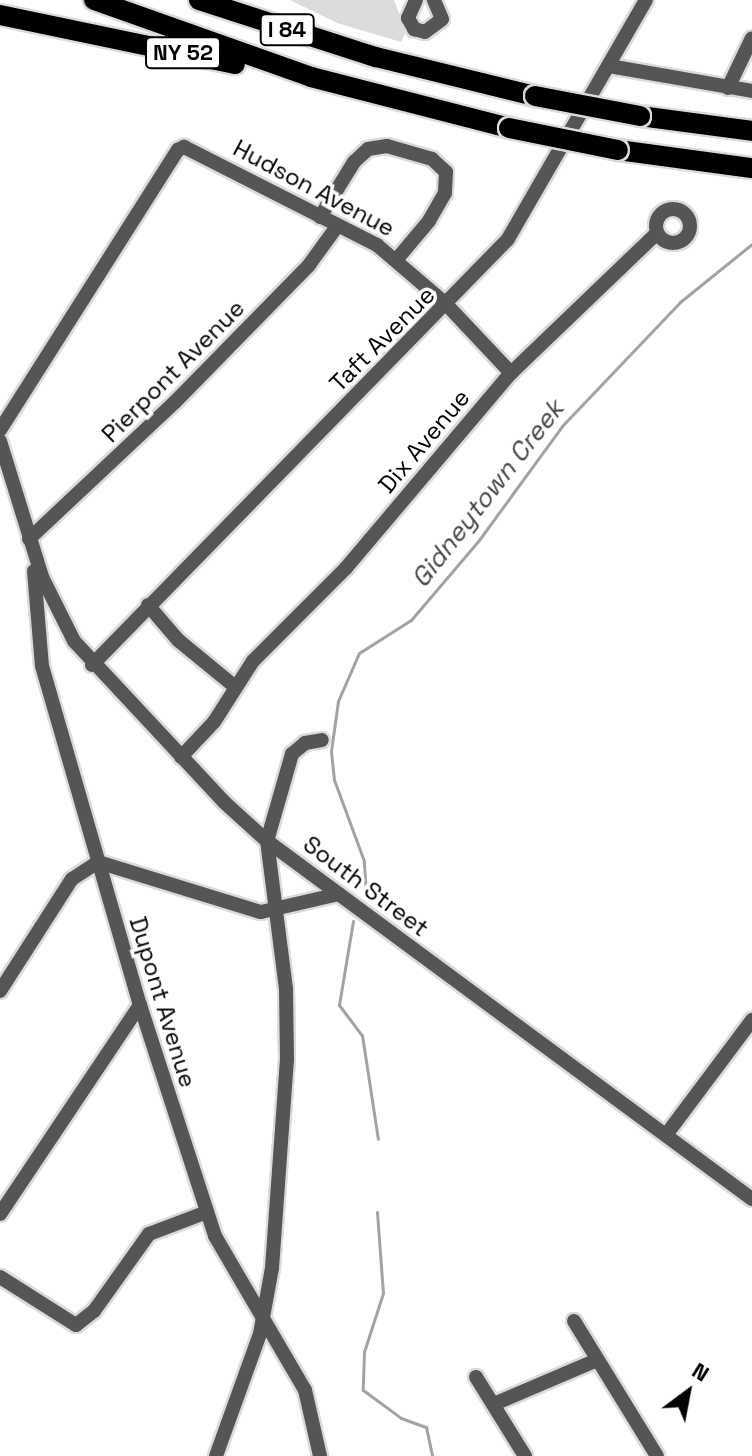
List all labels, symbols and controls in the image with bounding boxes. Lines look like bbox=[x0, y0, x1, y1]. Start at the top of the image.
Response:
road number: I 84 bbox=[259, 12, 315, 48]
road number: NY 52 bbox=[143, 35, 223, 71]
street label: Hudson Avenue bbox=[228, 133, 400, 243]
street label: Taft Avenue bbox=[323, 280, 441, 398]
street label: Pierpont Avenue bbox=[96, 294, 250, 448]
street label: Dix Avenue bbox=[372, 383, 476, 499]
water label: Gidneytown Creek bbox=[405, 394, 571, 594]
street label: South Street bbox=[298, 830, 434, 942]
street label: Dupont Avenue bbox=[123, 913, 203, 1091]
north arrow bbox=[648, 1352, 728, 1432]
text: N bbox=[687, 1356, 714, 1387]

